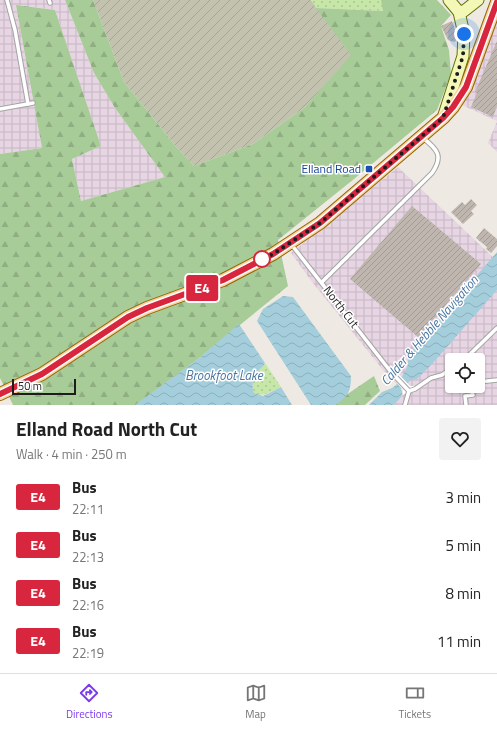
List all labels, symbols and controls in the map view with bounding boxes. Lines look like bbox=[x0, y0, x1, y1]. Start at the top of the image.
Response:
your location bbox=[454, 24, 474, 44]
place label: Elland Road bbox=[301, 159, 361, 178]
marker: Elland Road bbox=[364, 164, 374, 174]
unlabelled marker bbox=[253, 250, 271, 268]
water label: Calder & Hebble Navigation bbox=[375, 270, 483, 390]
line badge: E4 bbox=[184, 275, 220, 301]
text: E4 bbox=[194, 277, 210, 298]
street label: North Cut bbox=[319, 282, 364, 332]
map controls bbox=[445, 353, 485, 393]
button: locate bbox=[445, 353, 485, 393]
water label: Brookfoot Lake bbox=[185, 365, 264, 385]
scale bar bbox=[12, 377, 76, 396]
text: 50 m bbox=[18, 378, 42, 394]
text: Elland Road North Cut bbox=[16, 414, 197, 443]
button: heart bbox=[439, 418, 481, 460]
text: Walk · 4 min · 250 m bbox=[16, 444, 127, 464]
text: Bus bbox=[72, 476, 97, 499]
text: E4 bbox=[30, 486, 46, 507]
text: 3 min bbox=[445, 486, 481, 509]
text: 22:11 bbox=[72, 499, 104, 519]
text: Bus bbox=[72, 524, 97, 547]
text: E4 bbox=[30, 534, 46, 555]
text: 5 min bbox=[445, 534, 481, 557]
text: 22:13 bbox=[72, 547, 104, 567]
text: Bus bbox=[72, 572, 97, 595]
text: E4 bbox=[30, 582, 46, 603]
text: 8 min bbox=[445, 582, 481, 605]
text: 22:16 bbox=[72, 595, 104, 615]
text: Bus bbox=[72, 620, 97, 643]
text: E4 bbox=[30, 630, 46, 651]
text: 11 min bbox=[437, 630, 481, 653]
text: 22:19 bbox=[72, 643, 104, 663]
tab: Directions bbox=[66, 682, 113, 722]
tab: Map bbox=[245, 682, 267, 722]
tab: Tickets bbox=[398, 682, 431, 722]

